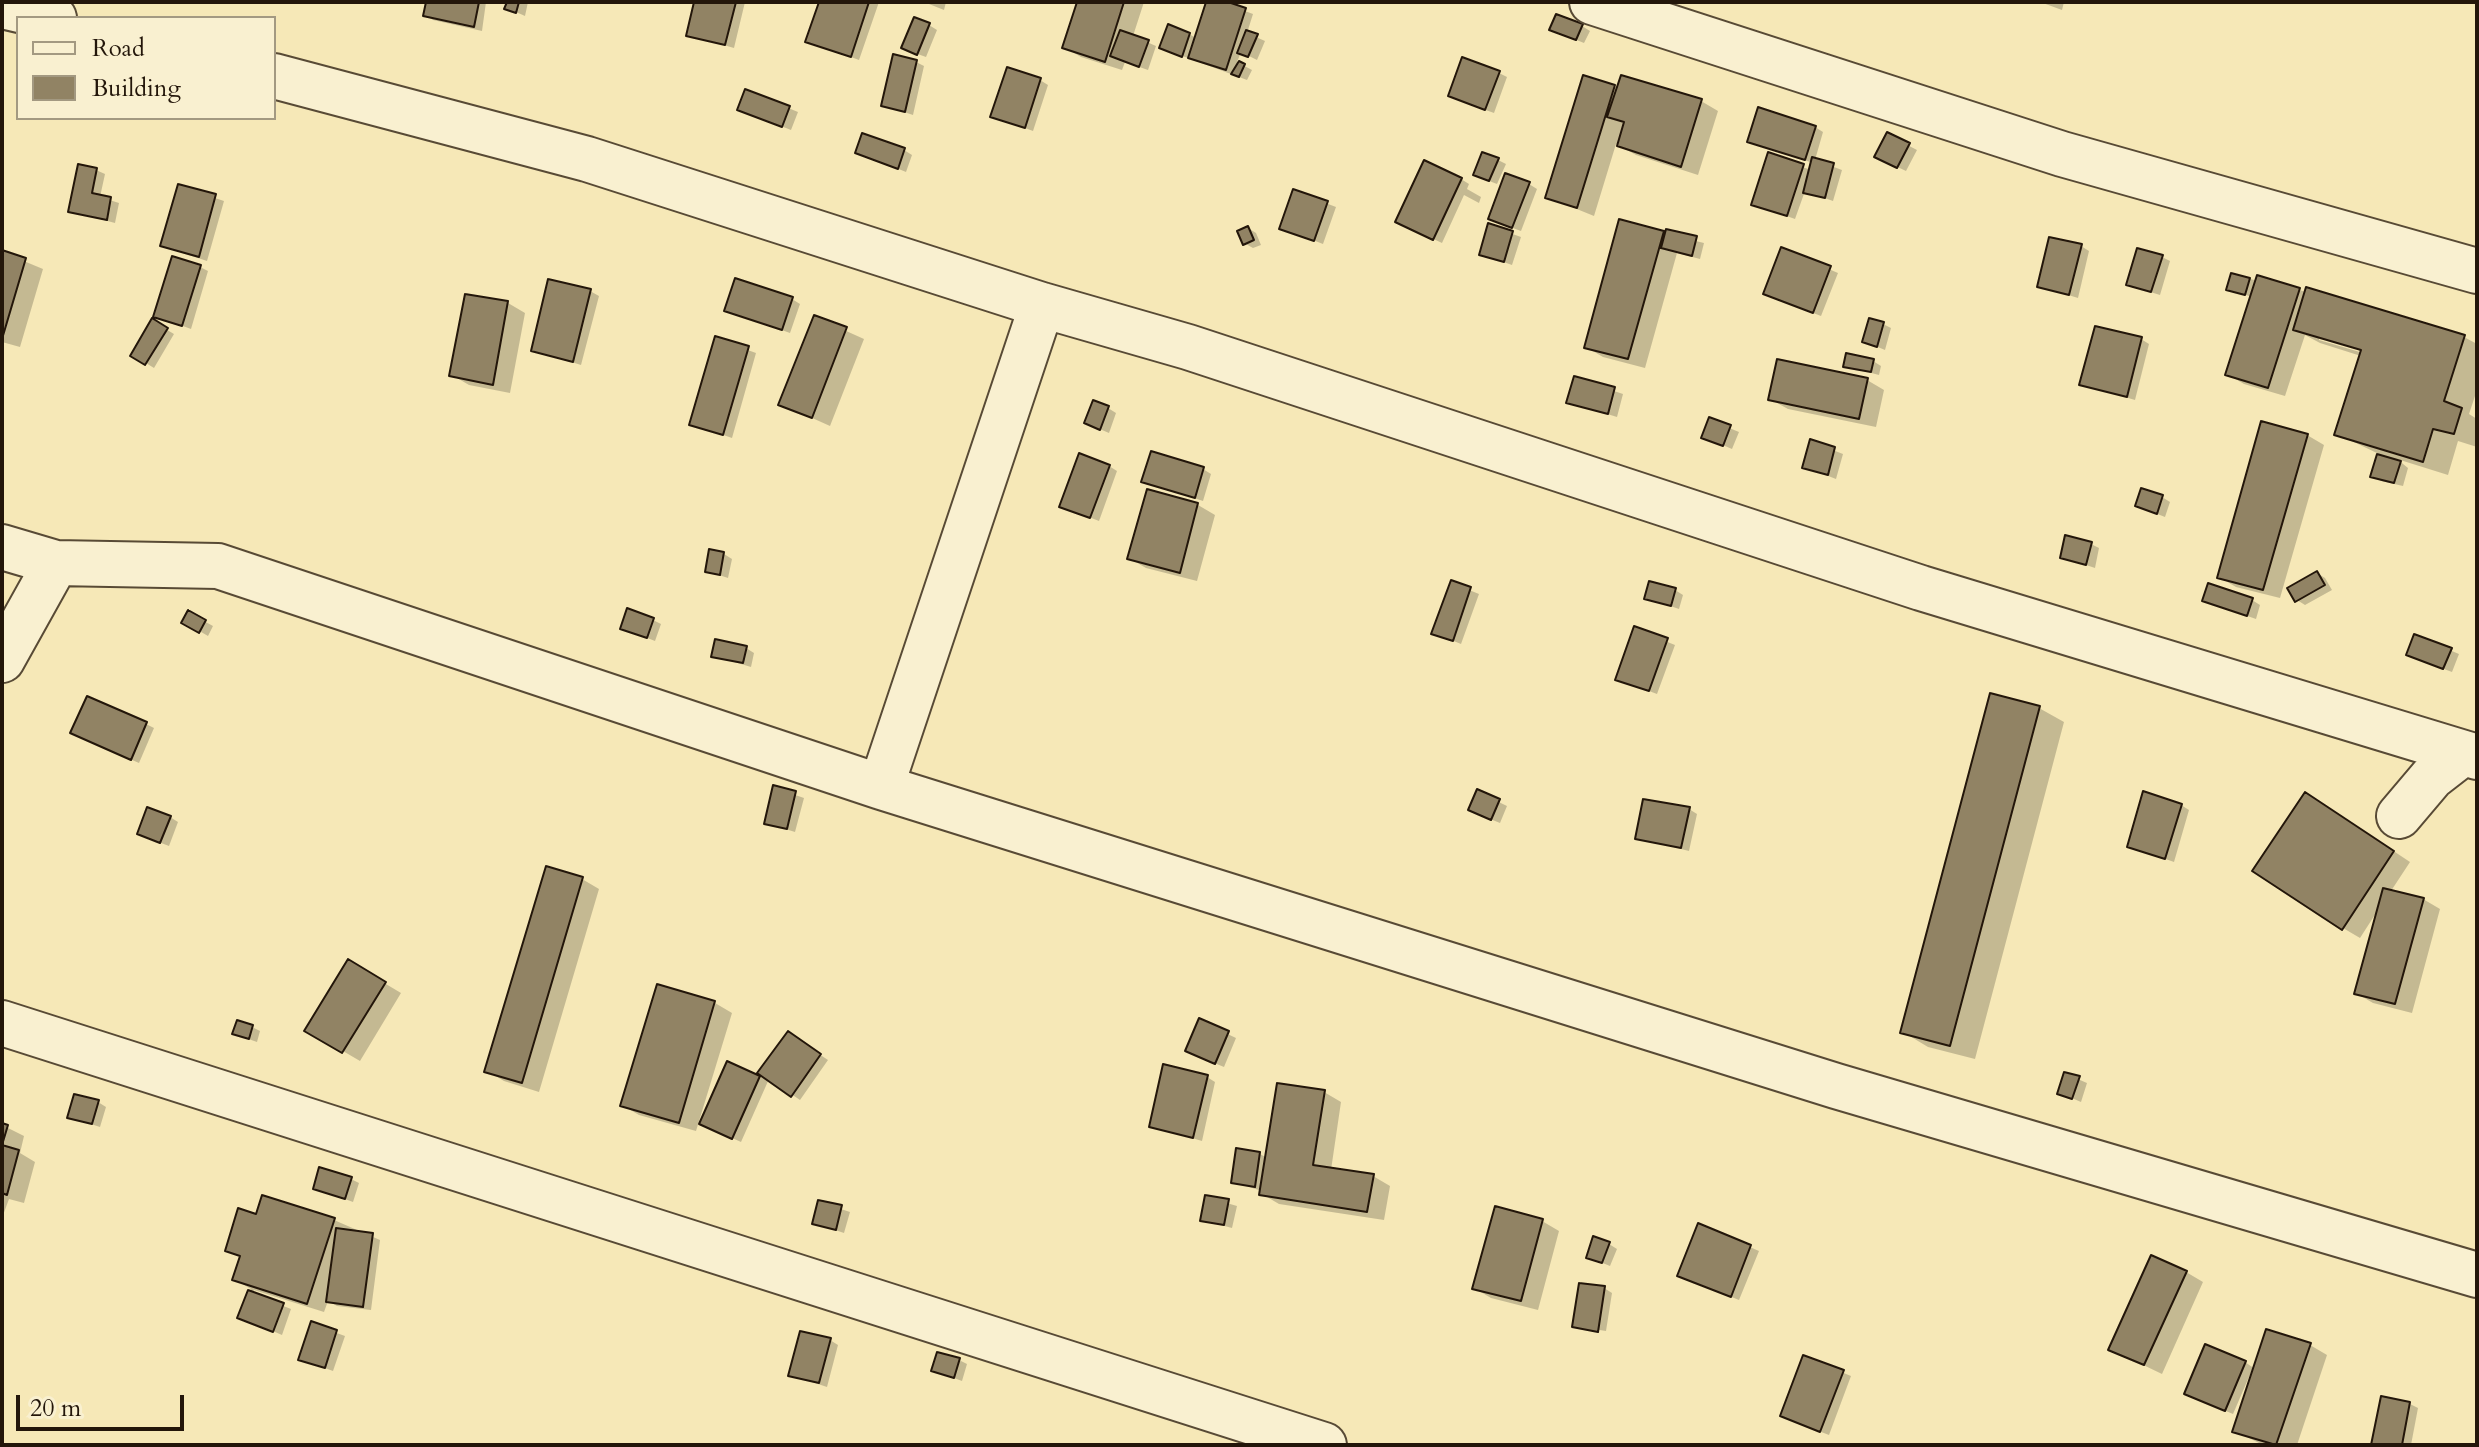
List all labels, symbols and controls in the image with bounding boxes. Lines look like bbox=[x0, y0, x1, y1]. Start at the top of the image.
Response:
legend bbox=[16, 16, 276, 120]
text: Road bbox=[92, 32, 145, 65]
text: Building bbox=[92, 72, 181, 105]
scale bar bbox=[20, 1379, 188, 1429]
text: 20 m bbox=[30, 1392, 81, 1425]

